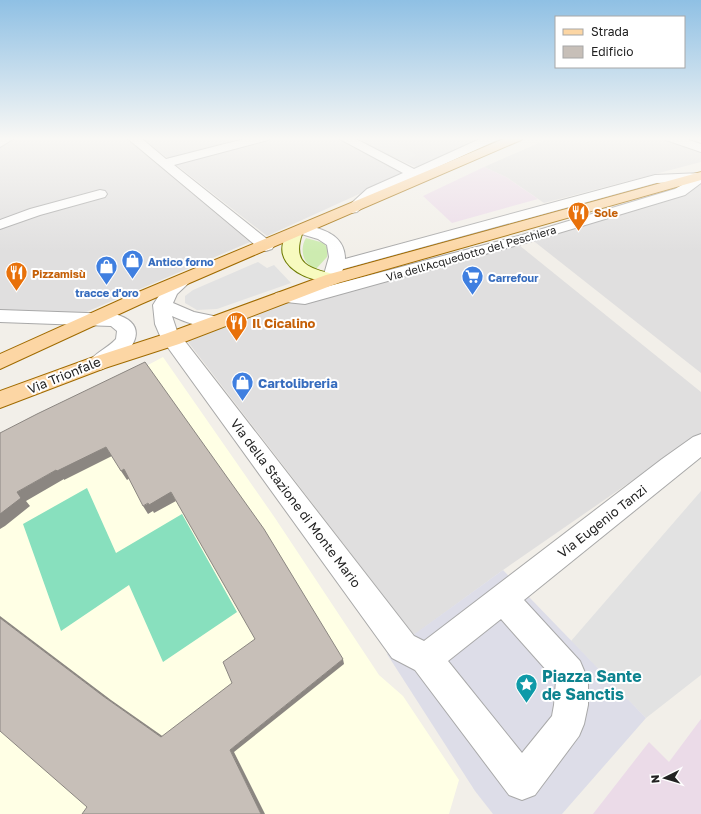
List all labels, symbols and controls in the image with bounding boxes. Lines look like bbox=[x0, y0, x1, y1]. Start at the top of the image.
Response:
legend bbox=[555, 16, 685, 68]
text: Strada bbox=[591, 24, 629, 39]
text: Edificio bbox=[591, 44, 633, 59]
restaurant icon: Sole bbox=[566, 199, 592, 232]
place label: Sole bbox=[594, 206, 619, 219]
street label: Via dell'Acquedotto del Peschiera bbox=[385, 222, 557, 284]
shop icon: Antico forno bbox=[120, 248, 146, 281]
shop icon: tracce d'oro bbox=[94, 253, 120, 286]
place label: Antico forno bbox=[148, 255, 214, 268]
restaurant icon: Pizzamisù bbox=[4, 260, 30, 293]
supermarket icon: Carrefour bbox=[460, 264, 486, 297]
place label: Pizzamisù bbox=[32, 267, 85, 280]
place label: Carrefour bbox=[488, 271, 539, 284]
place label: tracce d'oro bbox=[75, 286, 139, 299]
restaurant icon: Il Cicalino bbox=[224, 310, 250, 343]
place label: Il Cicalino bbox=[252, 315, 316, 331]
street label: Via Trionfale bbox=[25, 353, 103, 397]
shop icon: Cartolibreria bbox=[230, 370, 256, 403]
place label: Cartolibreria bbox=[258, 375, 338, 391]
street label: Via della Stazione di Monte Mario bbox=[227, 416, 365, 591]
street label: Via Eugenio Tanzi bbox=[554, 481, 650, 561]
place label: Piazza Sante de Sanctis bbox=[542, 666, 642, 704]
place icon: Piazza Sante de Sanctis bbox=[513, 672, 539, 705]
north arrow bbox=[645, 758, 685, 798]
text: N bbox=[648, 774, 661, 784]

